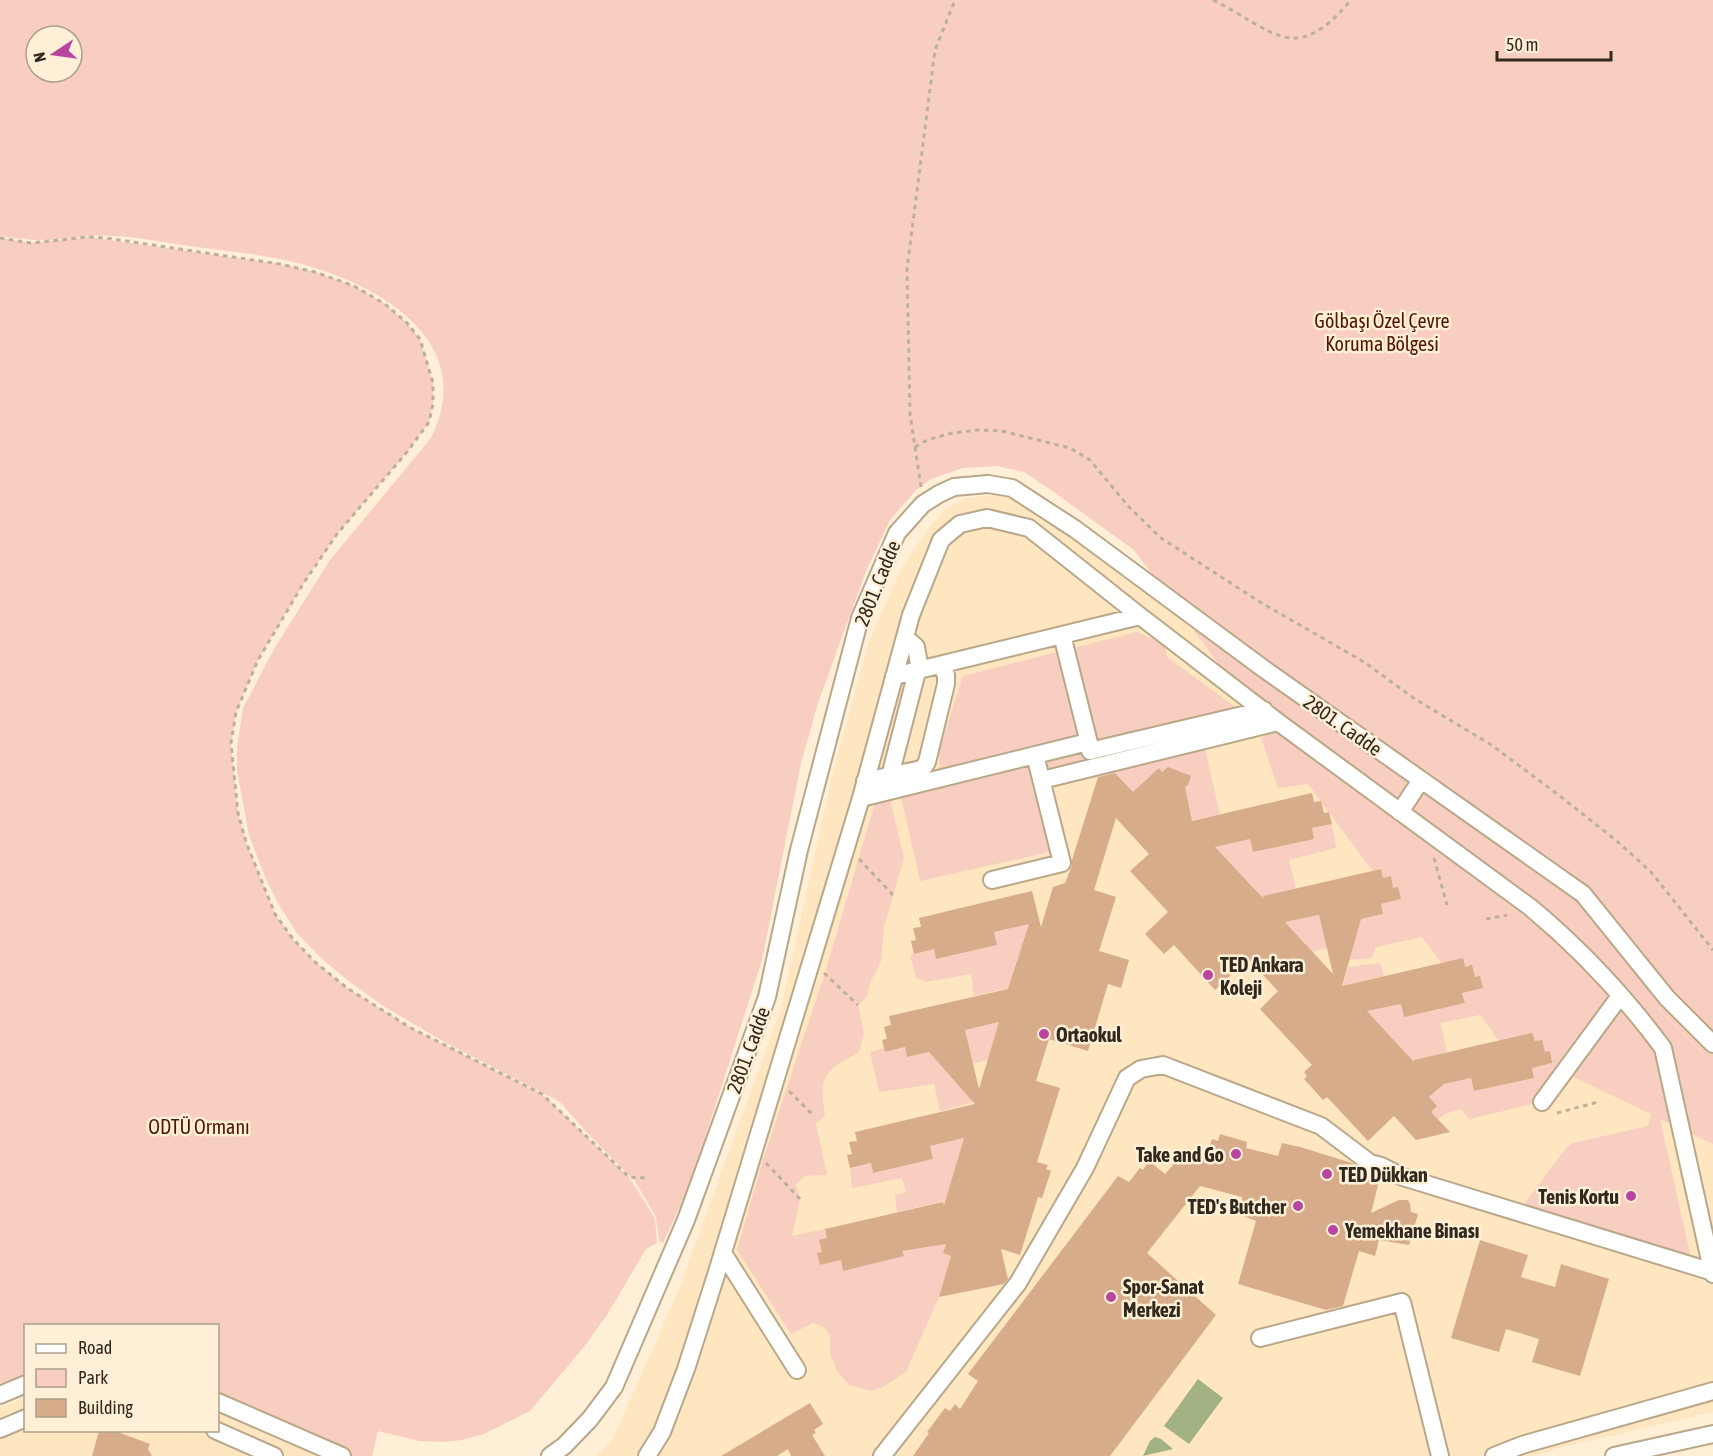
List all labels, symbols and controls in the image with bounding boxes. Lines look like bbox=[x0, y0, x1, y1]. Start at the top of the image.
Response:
north arrow bbox=[24, 24, 84, 84]
scale bar bbox=[1497, 24, 1611, 62]
text: 50 m bbox=[1506, 34, 1538, 55]
text: N bbox=[30, 51, 49, 64]
park label: Gölbaşı Özel Çevre Koruma Bölgesi bbox=[1314, 309, 1450, 355]
street label: 2801. Cadde bbox=[849, 537, 905, 629]
street label: 2801. Cadde bbox=[1299, 690, 1387, 760]
place label: TED Ankara Koleji bbox=[1220, 953, 1304, 999]
marker: TED Ankara Koleji bbox=[1201, 968, 1215, 982]
street label: 2801. Cadde bbox=[722, 1004, 774, 1096]
place label: Ortaokul bbox=[1056, 1023, 1122, 1046]
marker: Ortaokul bbox=[1037, 1027, 1051, 1041]
park label: ODTÜ Ormanı bbox=[148, 1115, 250, 1138]
place label: Take and Go bbox=[1136, 1143, 1224, 1166]
marker: Take and Go bbox=[1229, 1147, 1243, 1161]
place label: TED Dükkan bbox=[1339, 1163, 1428, 1186]
marker: TED Dükkan bbox=[1320, 1167, 1334, 1181]
place label: Tenis Kortu bbox=[1538, 1185, 1619, 1208]
marker: Tenis Kortu bbox=[1624, 1189, 1638, 1203]
place label: TED's Butcher bbox=[1188, 1195, 1287, 1218]
marker: TED's Butcher bbox=[1291, 1199, 1305, 1213]
place label: Yemekhane Binası bbox=[1344, 1219, 1479, 1242]
marker: Yemekhane Binası bbox=[1326, 1223, 1340, 1237]
place label: Spor-Sanat Merkezi bbox=[1123, 1275, 1204, 1321]
marker: Spor-Sanat Merkezi bbox=[1104, 1290, 1118, 1304]
legend bbox=[24, 1324, 219, 1432]
text: Road bbox=[78, 1337, 112, 1358]
text: Park bbox=[78, 1367, 108, 1388]
text: Building bbox=[78, 1397, 133, 1418]

